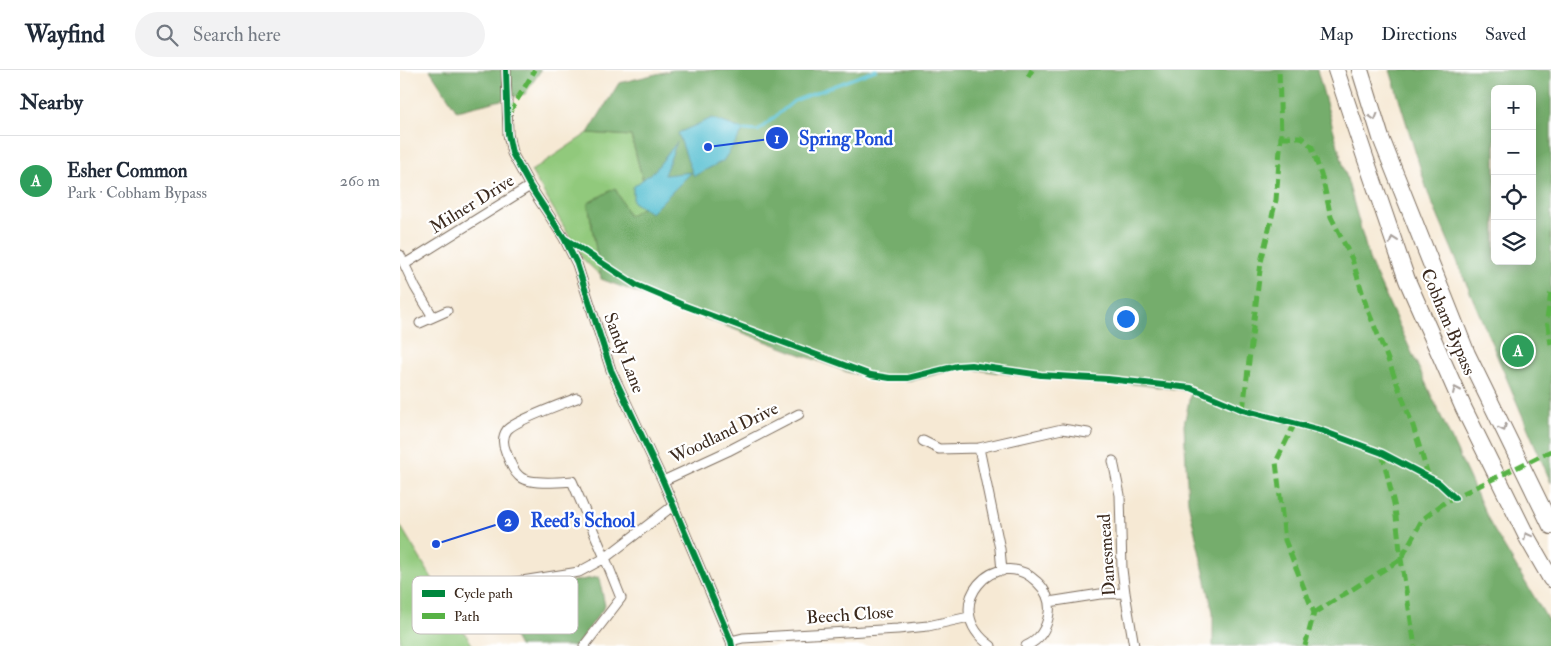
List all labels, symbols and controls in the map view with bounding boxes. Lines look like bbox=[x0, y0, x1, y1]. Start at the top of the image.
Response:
search box bbox=[135, 12, 485, 57]
text: Wayfind bbox=[25, 19, 105, 50]
icon: search bbox=[153, 21, 181, 49]
text: Search here bbox=[193, 23, 281, 47]
text: Map bbox=[1320, 23, 1353, 46]
text: Directions bbox=[1381, 23, 1457, 46]
text: Saved bbox=[1485, 23, 1526, 46]
map controls bbox=[1491, 85, 1536, 265]
button: + bbox=[1491, 85, 1536, 130]
text: Nearby bbox=[20, 89, 83, 116]
one-way arrow bbox=[1369, 112, 1379, 120]
callout: Spring Pond bbox=[764, 121, 903, 155]
text: Spring Pond bbox=[799, 127, 894, 152]
text: 1 bbox=[774, 129, 780, 148]
button: − bbox=[1491, 130, 1536, 175]
text: Esher Common bbox=[67, 159, 188, 183]
street label: Milner Drive bbox=[425, 169, 519, 239]
text: A bbox=[31, 171, 41, 191]
text: 260 m bbox=[340, 171, 380, 191]
button: locate bbox=[1491, 175, 1536, 220]
text: Park · Cobham Bypass bbox=[67, 183, 207, 203]
button: layers bbox=[1491, 220, 1536, 265]
one-way arrow bbox=[1389, 237, 1399, 245]
street label: Cobham Bypass bbox=[1415, 265, 1481, 379]
your location bbox=[1113, 306, 1139, 332]
street label: Sandy Lane bbox=[598, 309, 650, 397]
pin: A bbox=[1502, 332, 1534, 370]
one-way arrow bbox=[1451, 386, 1462, 395]
street label: Woodland Drive bbox=[665, 397, 782, 470]
one-way arrow bbox=[1497, 423, 1507, 432]
callout: Reed's School bbox=[495, 504, 645, 538]
text: Reed's School bbox=[530, 509, 636, 533]
text: 2 bbox=[504, 512, 512, 531]
street label: Danesmead bbox=[1093, 513, 1121, 597]
one-way arrow bbox=[1523, 533, 1533, 542]
legend bbox=[412, 576, 578, 634]
text: Cycle path bbox=[454, 585, 514, 603]
street label: Beech Close bbox=[806, 600, 895, 630]
text: Path bbox=[454, 608, 480, 625]

